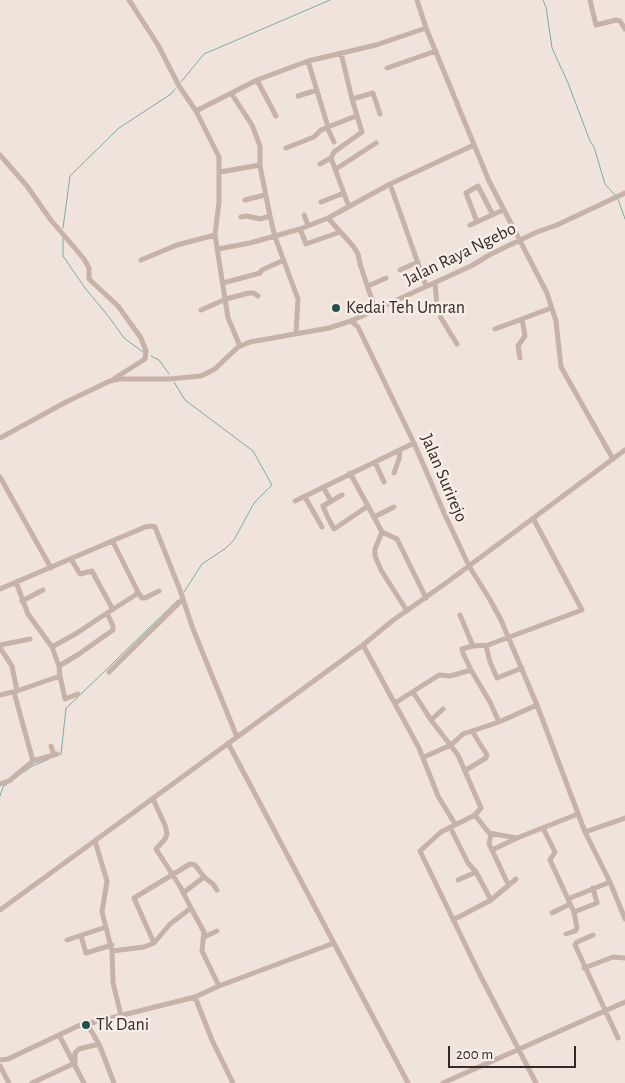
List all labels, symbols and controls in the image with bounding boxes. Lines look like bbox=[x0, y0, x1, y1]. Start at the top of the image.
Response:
street label: Jalan Raya Ngebo bbox=[401, 218, 519, 290]
place label: Kedai Teh Umran bbox=[346, 297, 465, 319]
marker: Kedai Teh Umran bbox=[330, 302, 342, 314]
street label: Jalan Surirejo bbox=[416, 431, 472, 525]
place label: Tk Dani bbox=[96, 1014, 149, 1036]
marker: Tk Dani bbox=[80, 1019, 92, 1031]
scale bar bbox=[450, 1036, 578, 1068]
text: 200 m bbox=[456, 1047, 493, 1062]

